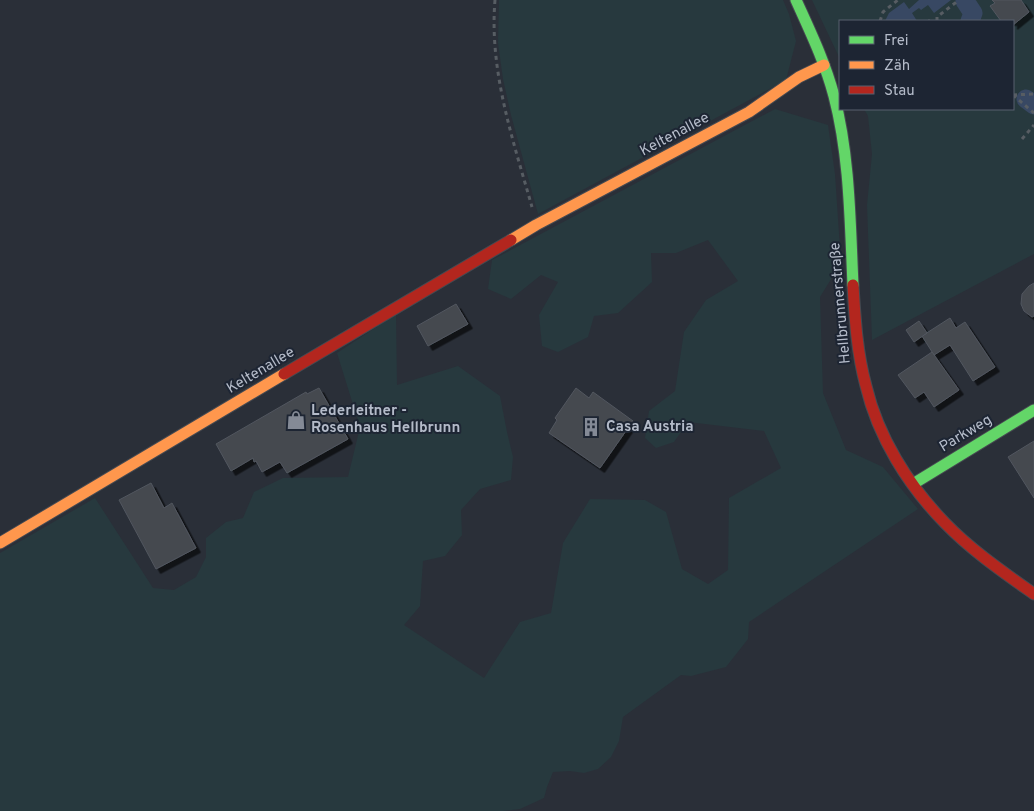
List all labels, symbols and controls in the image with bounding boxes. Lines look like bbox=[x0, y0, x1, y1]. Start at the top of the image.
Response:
legend bbox=[839, 20, 1014, 110]
text: Frei bbox=[884, 32, 909, 51]
text: Zäh bbox=[884, 57, 910, 76]
text: Stau bbox=[884, 82, 915, 101]
street label: Keltenallee bbox=[637, 109, 713, 161]
street label: Hellbrunnerstraße bbox=[826, 241, 856, 365]
street label: Keltenallee bbox=[224, 343, 298, 399]
place label: Lederleitner - Rosenhaus Hellbrunn bbox=[311, 402, 460, 438]
shop icon: Lederleitner - Rosenhaus Hellbrunn bbox=[285, 409, 307, 431]
street label: Parkweg bbox=[936, 411, 996, 457]
building icon: Casa Austria bbox=[580, 416, 602, 438]
place label: Casa Austria bbox=[606, 418, 694, 437]

